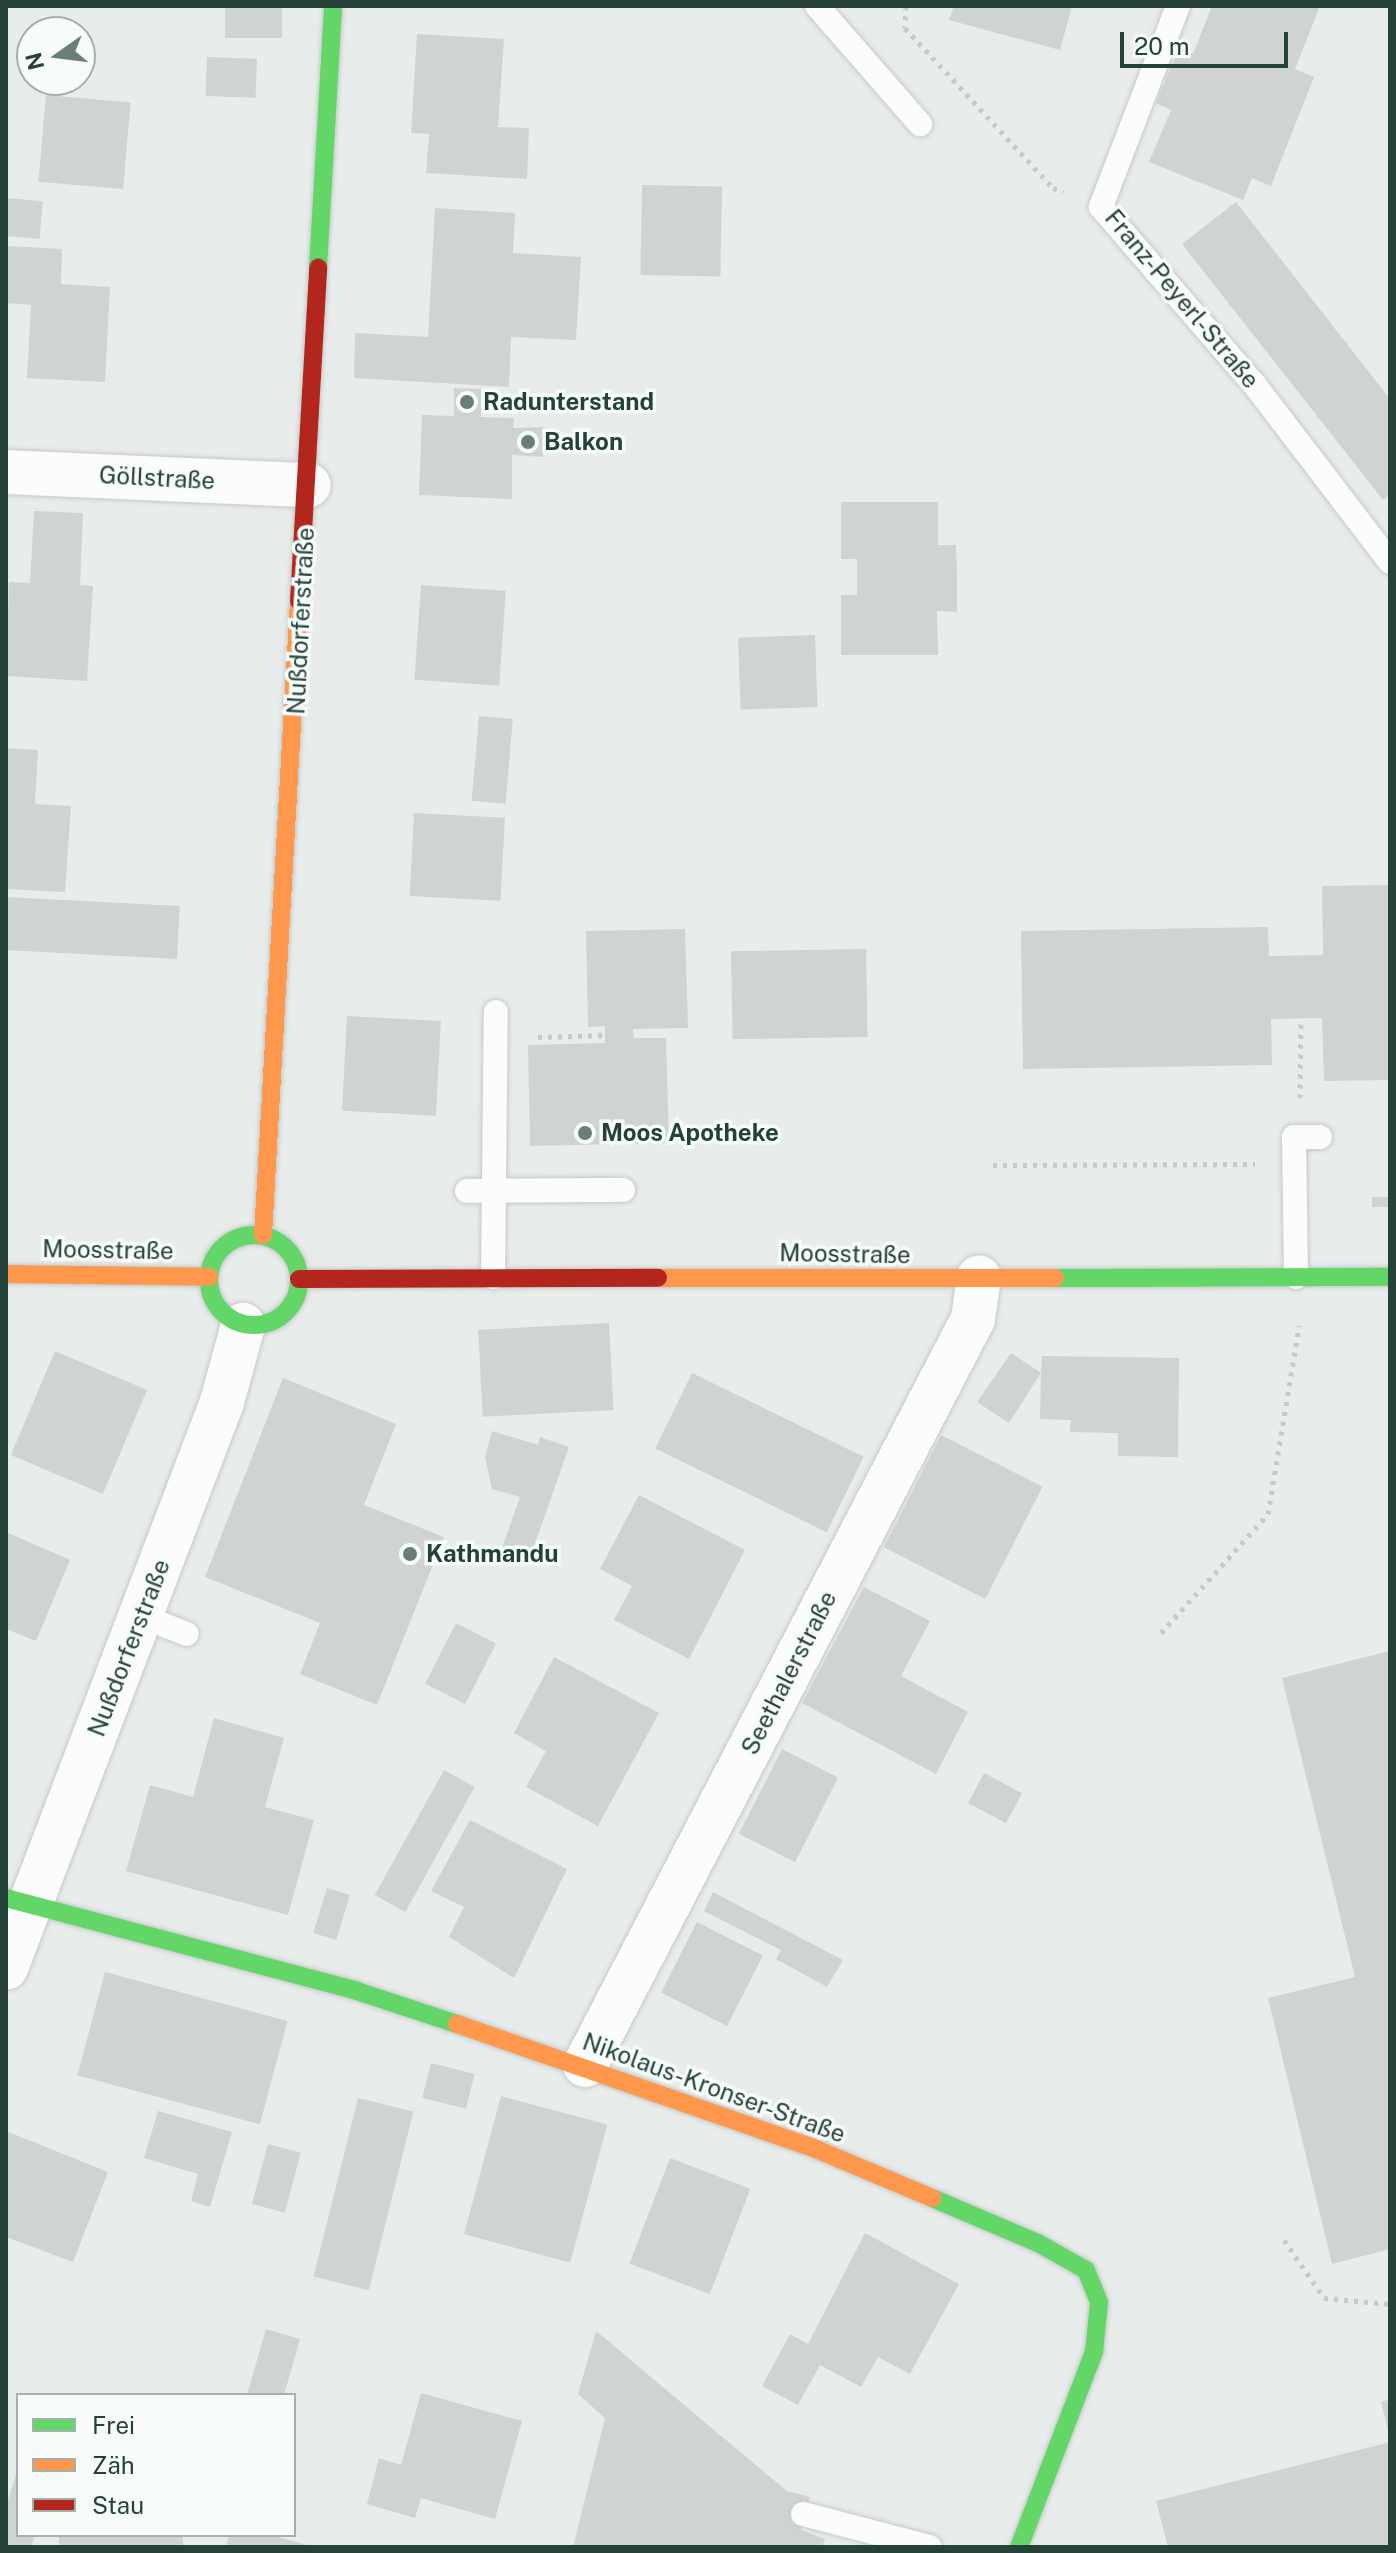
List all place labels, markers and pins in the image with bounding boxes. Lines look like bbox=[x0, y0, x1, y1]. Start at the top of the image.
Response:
place label: Radunterstand bbox=[483, 388, 654, 416]
marker: Radunterstand bbox=[458, 393, 476, 411]
place label: Balkon bbox=[544, 428, 623, 456]
marker: Balkon bbox=[519, 433, 537, 451]
place label: Moos Apotheke bbox=[601, 1119, 779, 1147]
marker: Moos Apotheke bbox=[576, 1124, 594, 1142]
place label: Kathmandu bbox=[426, 1540, 558, 1568]
marker: Kathmandu bbox=[401, 1545, 419, 1563]

